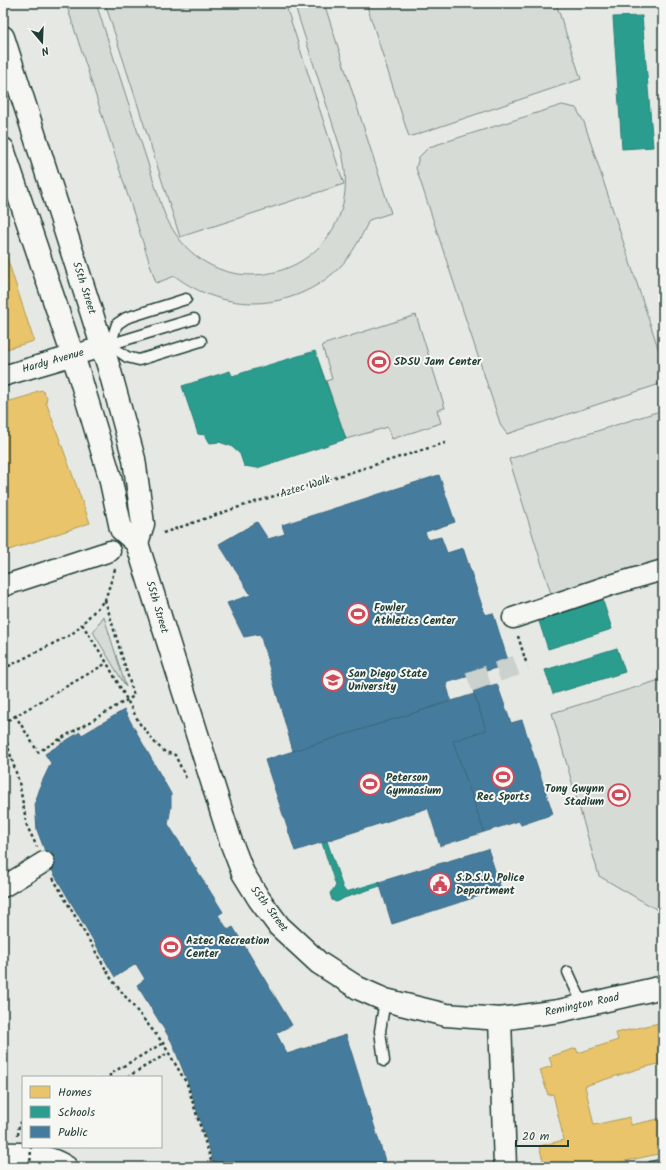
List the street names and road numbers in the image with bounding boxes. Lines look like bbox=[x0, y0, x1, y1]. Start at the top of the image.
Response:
street label: 55th Street bbox=[67, 259, 101, 317]
street label: Hardy Avenue bbox=[20, 344, 86, 378]
street label: Aztec Walk bbox=[278, 471, 333, 503]
street label: 55th Street bbox=[140, 578, 174, 636]
street label: 55th Street bbox=[245, 882, 293, 937]
street label: Remington Road bbox=[543, 988, 621, 1022]

